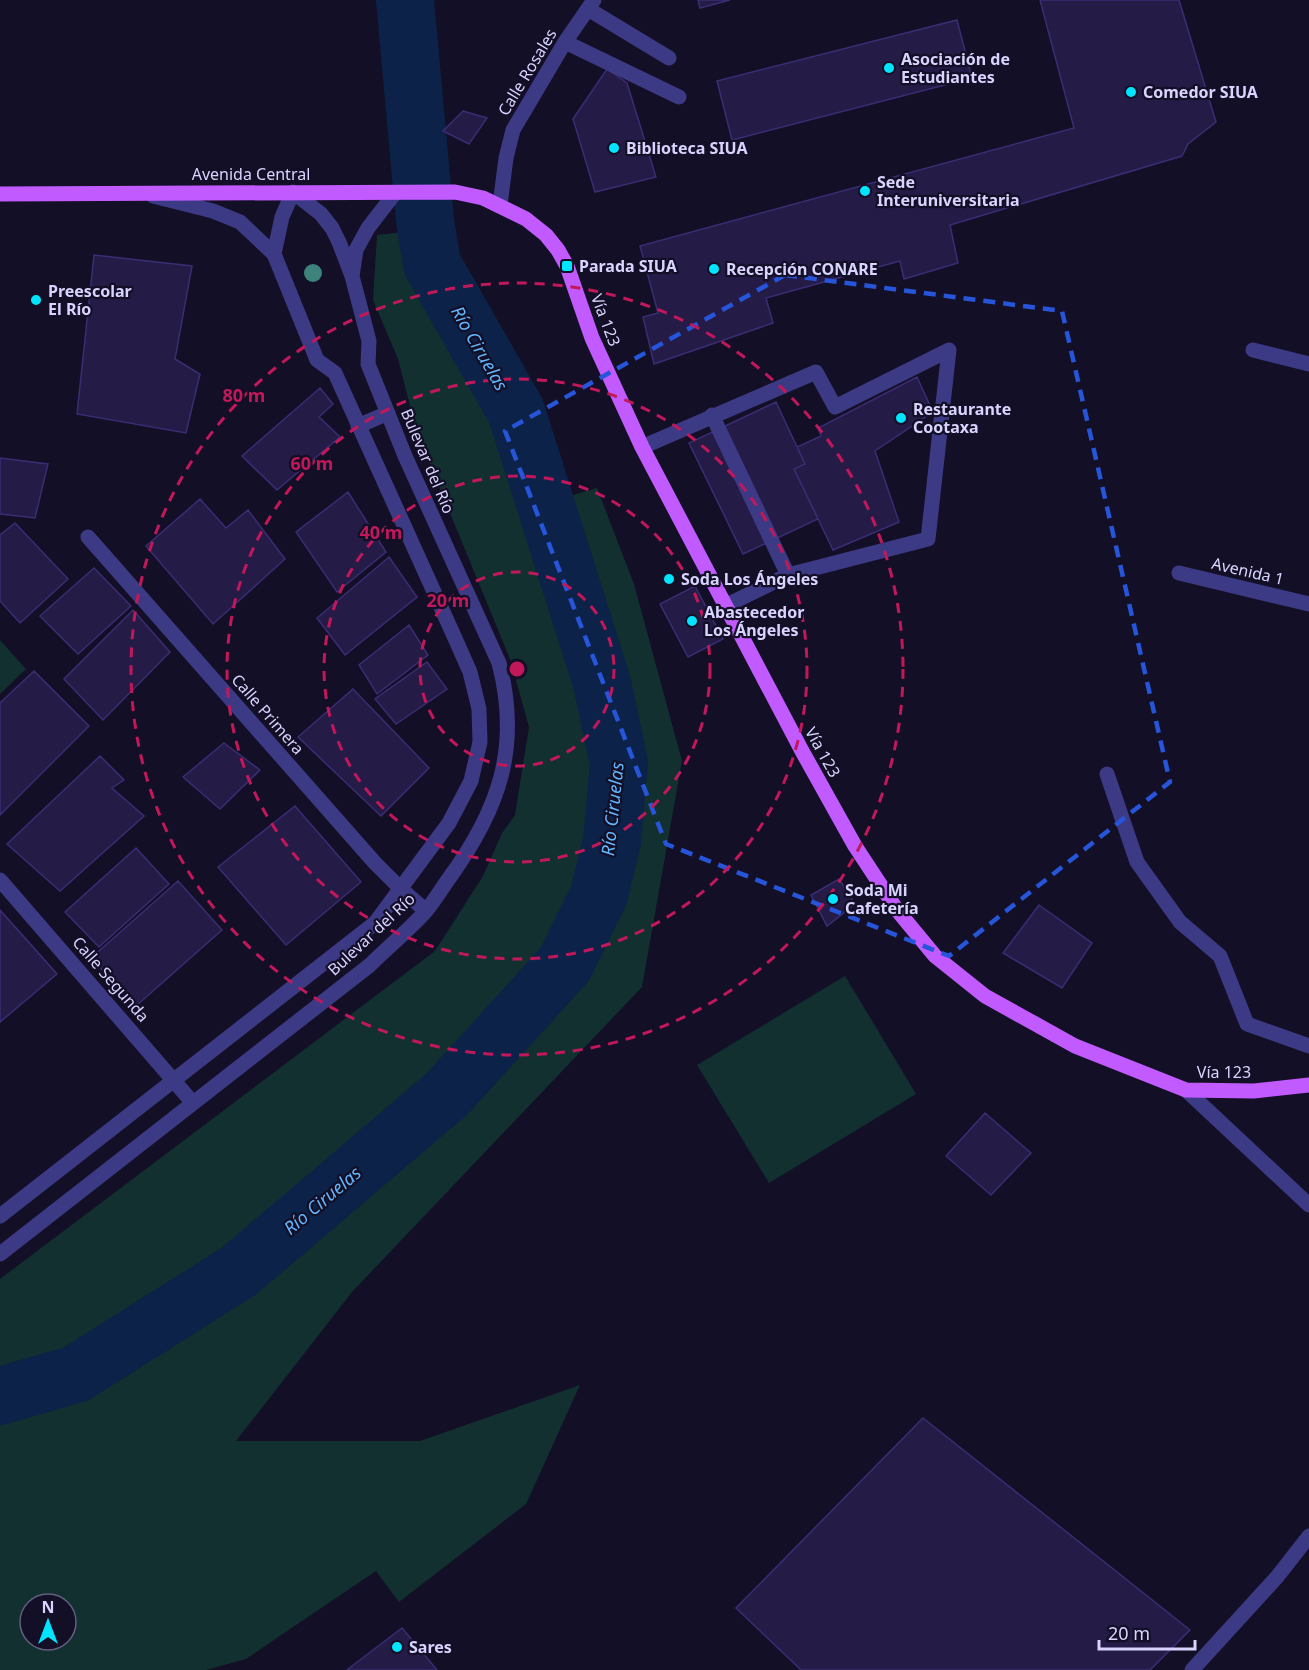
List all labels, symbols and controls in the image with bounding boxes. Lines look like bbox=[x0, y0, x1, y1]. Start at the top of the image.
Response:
street label: Calle Rosales bbox=[492, 24, 562, 120]
place label: Asociación de Estudiantes bbox=[901, 48, 1010, 88]
marker: Asociación de Estudiantes bbox=[882, 61, 896, 75]
place label: Comedor SIUA bbox=[1143, 81, 1259, 103]
marker: Comedor SIUA bbox=[1124, 85, 1138, 99]
place label: Biblioteca SIUA bbox=[626, 137, 749, 159]
marker: Biblioteca SIUA bbox=[607, 141, 621, 155]
street label: Avenida Central bbox=[192, 163, 310, 185]
place label: Sede Interuniversitaria bbox=[877, 171, 1020, 211]
marker: Sede Interuniversitaria bbox=[858, 184, 872, 198]
place label: Parada SIUA bbox=[579, 255, 678, 277]
place label: Recepción CONARE bbox=[726, 258, 878, 280]
marker: Parada SIUA bbox=[560, 259, 574, 273]
marker: Recepción CONARE bbox=[707, 262, 721, 276]
place label: Preescolar El Río bbox=[48, 280, 132, 320]
street label: Vía 123 bbox=[586, 291, 626, 349]
marker: Preescolar El Río bbox=[29, 293, 43, 307]
water label: Río Ciruelas bbox=[446, 301, 514, 395]
text: 80 m bbox=[223, 383, 265, 407]
place label: Restaurante Cootaxa bbox=[913, 398, 1011, 438]
street label: Bulevar del Río bbox=[396, 405, 460, 517]
marker: Restaurante Cootaxa bbox=[894, 411, 908, 425]
text: 60 m bbox=[291, 451, 333, 475]
text: 40 m bbox=[360, 520, 402, 544]
street label: Avenida 1 bbox=[1210, 552, 1286, 590]
place label: Soda Los Ángeles bbox=[681, 568, 818, 590]
marker: Soda Los Ángeles bbox=[662, 572, 676, 586]
text: 20 m bbox=[427, 588, 469, 612]
place label: Abastecedor Los Ángeles bbox=[704, 601, 804, 641]
marker: Abastecedor Los Ángeles bbox=[685, 614, 699, 628]
centre of rings bbox=[507, 659, 527, 679]
street label: Calle Primera bbox=[227, 669, 309, 759]
street label: Vía 123 bbox=[800, 723, 846, 781]
water label: Río Ciruelas bbox=[595, 761, 629, 857]
place label: Soda Mi Cafetería bbox=[845, 879, 919, 919]
street label: Bulevar del Río bbox=[323, 888, 419, 980]
marker: Soda Mi Cafetería bbox=[826, 892, 840, 906]
street label: Calle Segunda bbox=[68, 931, 154, 1027]
street label: Vía 123 bbox=[1197, 1061, 1251, 1083]
water label: Río Ciruelas bbox=[278, 1160, 366, 1239]
north arrow bbox=[18, 1592, 78, 1652]
text: N bbox=[41, 1596, 55, 1618]
scale bar bbox=[1099, 1613, 1195, 1651]
text: 20 m bbox=[1108, 1621, 1150, 1645]
place label: Sares bbox=[409, 1636, 452, 1658]
marker: Sares bbox=[390, 1640, 404, 1654]

